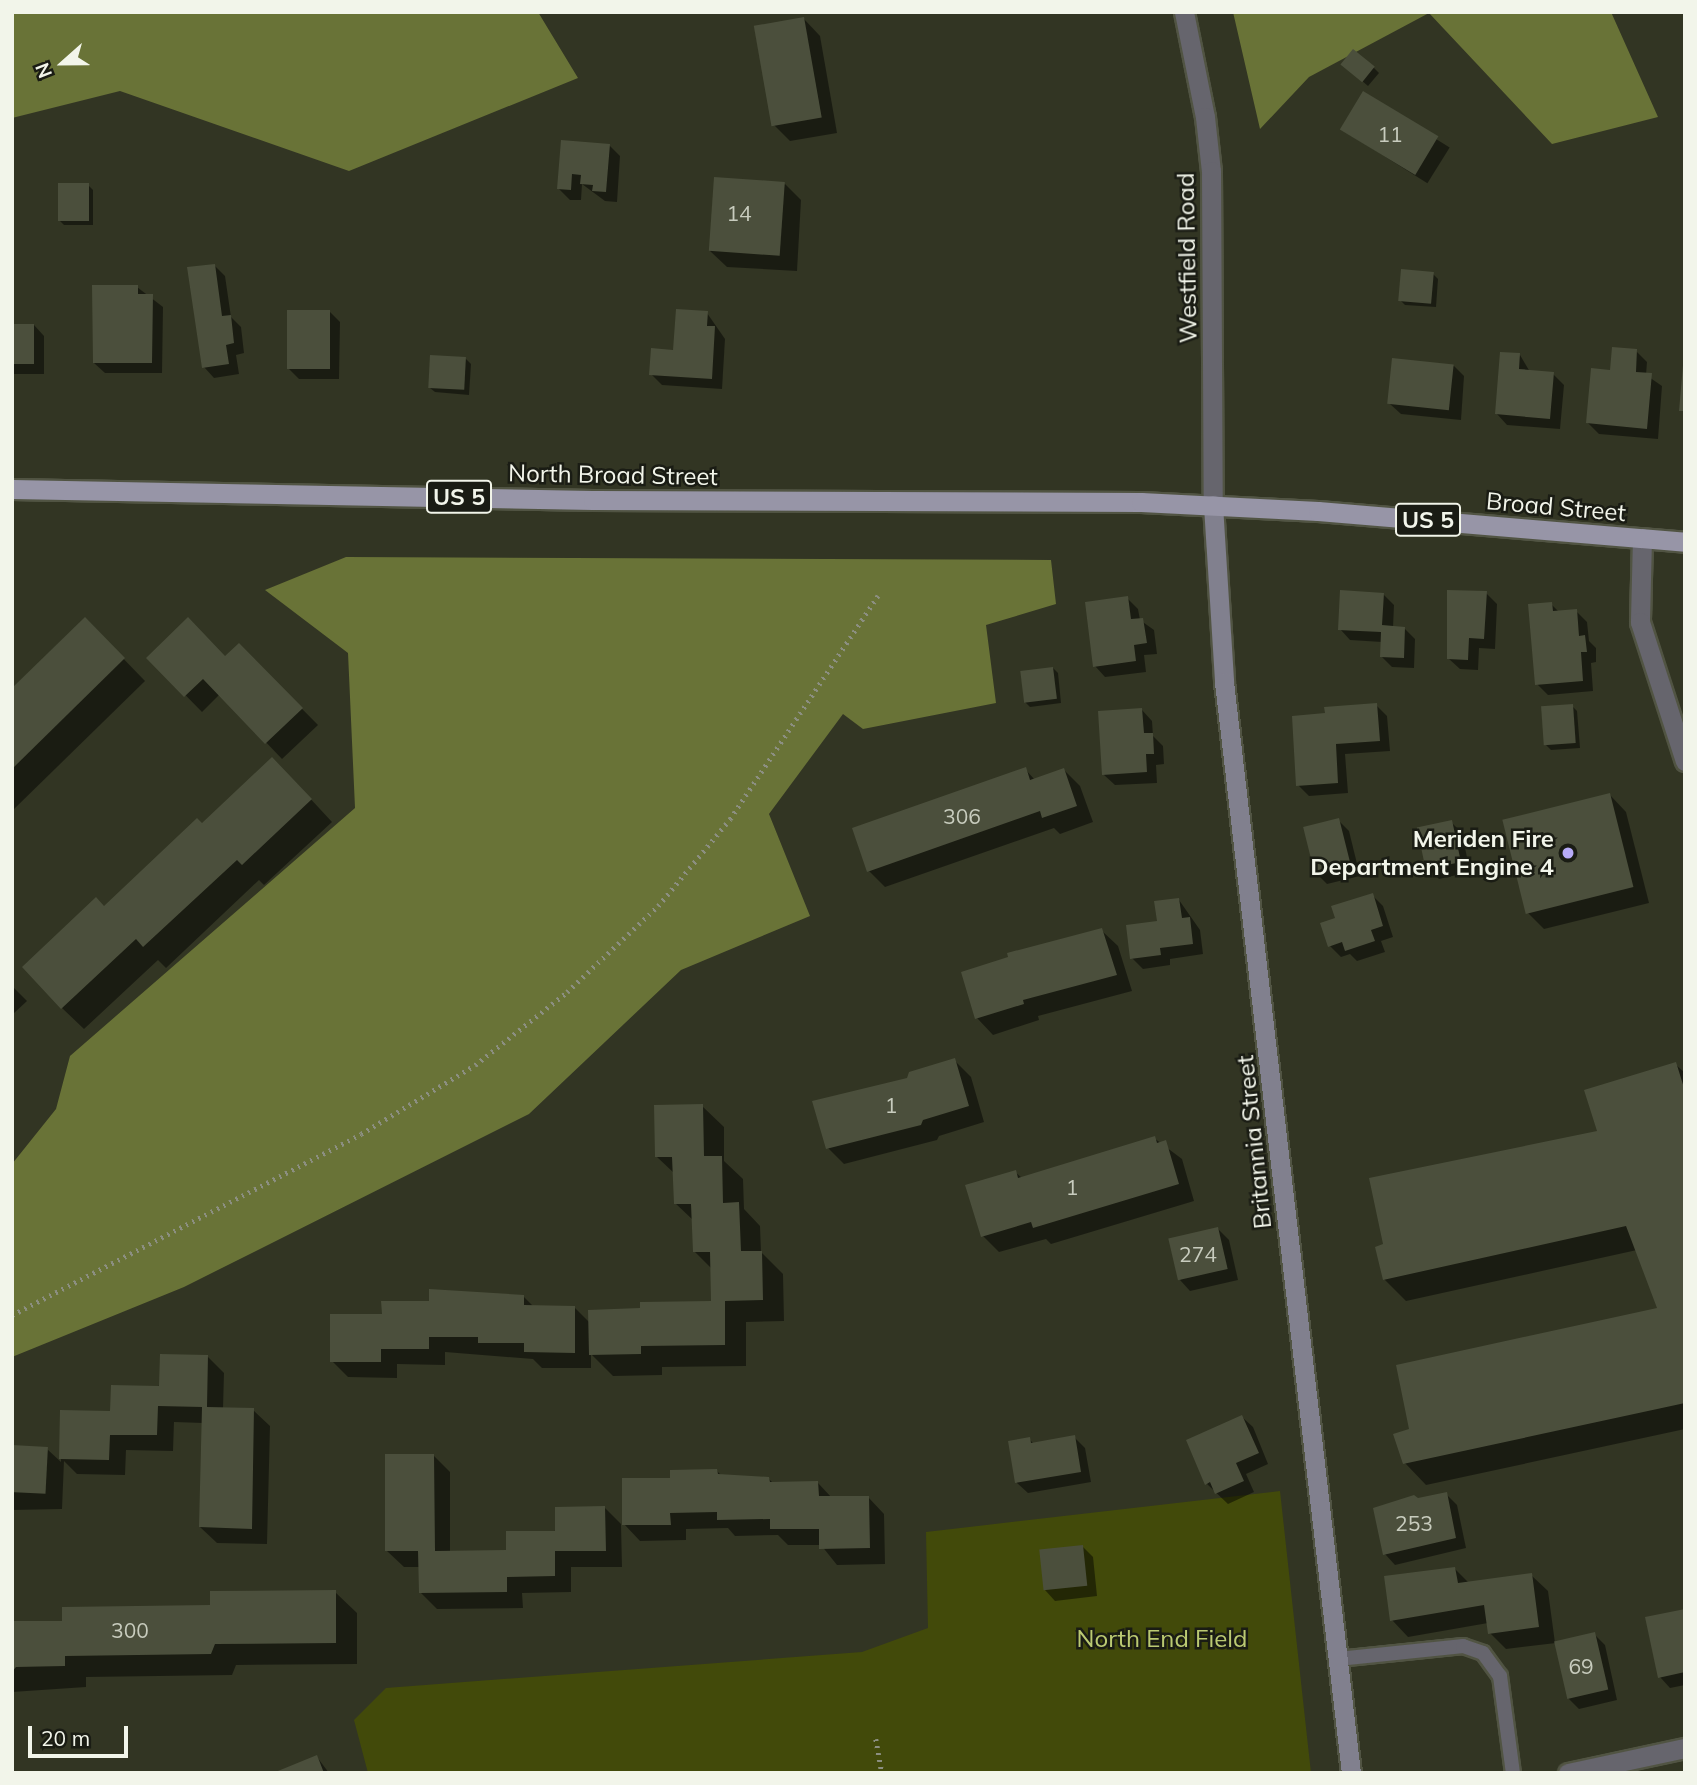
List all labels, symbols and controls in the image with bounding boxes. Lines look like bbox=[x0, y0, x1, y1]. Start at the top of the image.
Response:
north arrow bbox=[28, 28, 98, 98]
text: N bbox=[30, 60, 57, 82]
house number: 11 bbox=[1377, 121, 1403, 147]
street label: Westfield Road bbox=[1171, 172, 1203, 344]
house number: 14 bbox=[726, 200, 752, 226]
street label: North Broad Street bbox=[508, 459, 718, 491]
road number: US 5 bbox=[426, 477, 492, 516]
street label: Broad Street bbox=[1485, 487, 1627, 527]
road number: US 5 bbox=[1395, 500, 1461, 540]
house number: 306 bbox=[943, 803, 981, 829]
place label: Meriden Fire Department Engine 4 bbox=[1310, 825, 1554, 881]
marker: Meriden Fire Department Engine 4 bbox=[1560, 845, 1576, 861]
street label: Britannia Street bbox=[1231, 1054, 1277, 1230]
house number: 1 bbox=[885, 1092, 897, 1118]
house number: 1 bbox=[1066, 1174, 1078, 1200]
house number: 274 bbox=[1179, 1241, 1217, 1267]
house number: 253 bbox=[1395, 1510, 1433, 1536]
house number: 300 bbox=[111, 1617, 149, 1643]
park label: North End Field bbox=[1077, 1625, 1247, 1653]
house number: 69 bbox=[1568, 1653, 1594, 1679]
scale bar bbox=[32, 1712, 131, 1756]
text: 20 m bbox=[41, 1725, 90, 1751]

